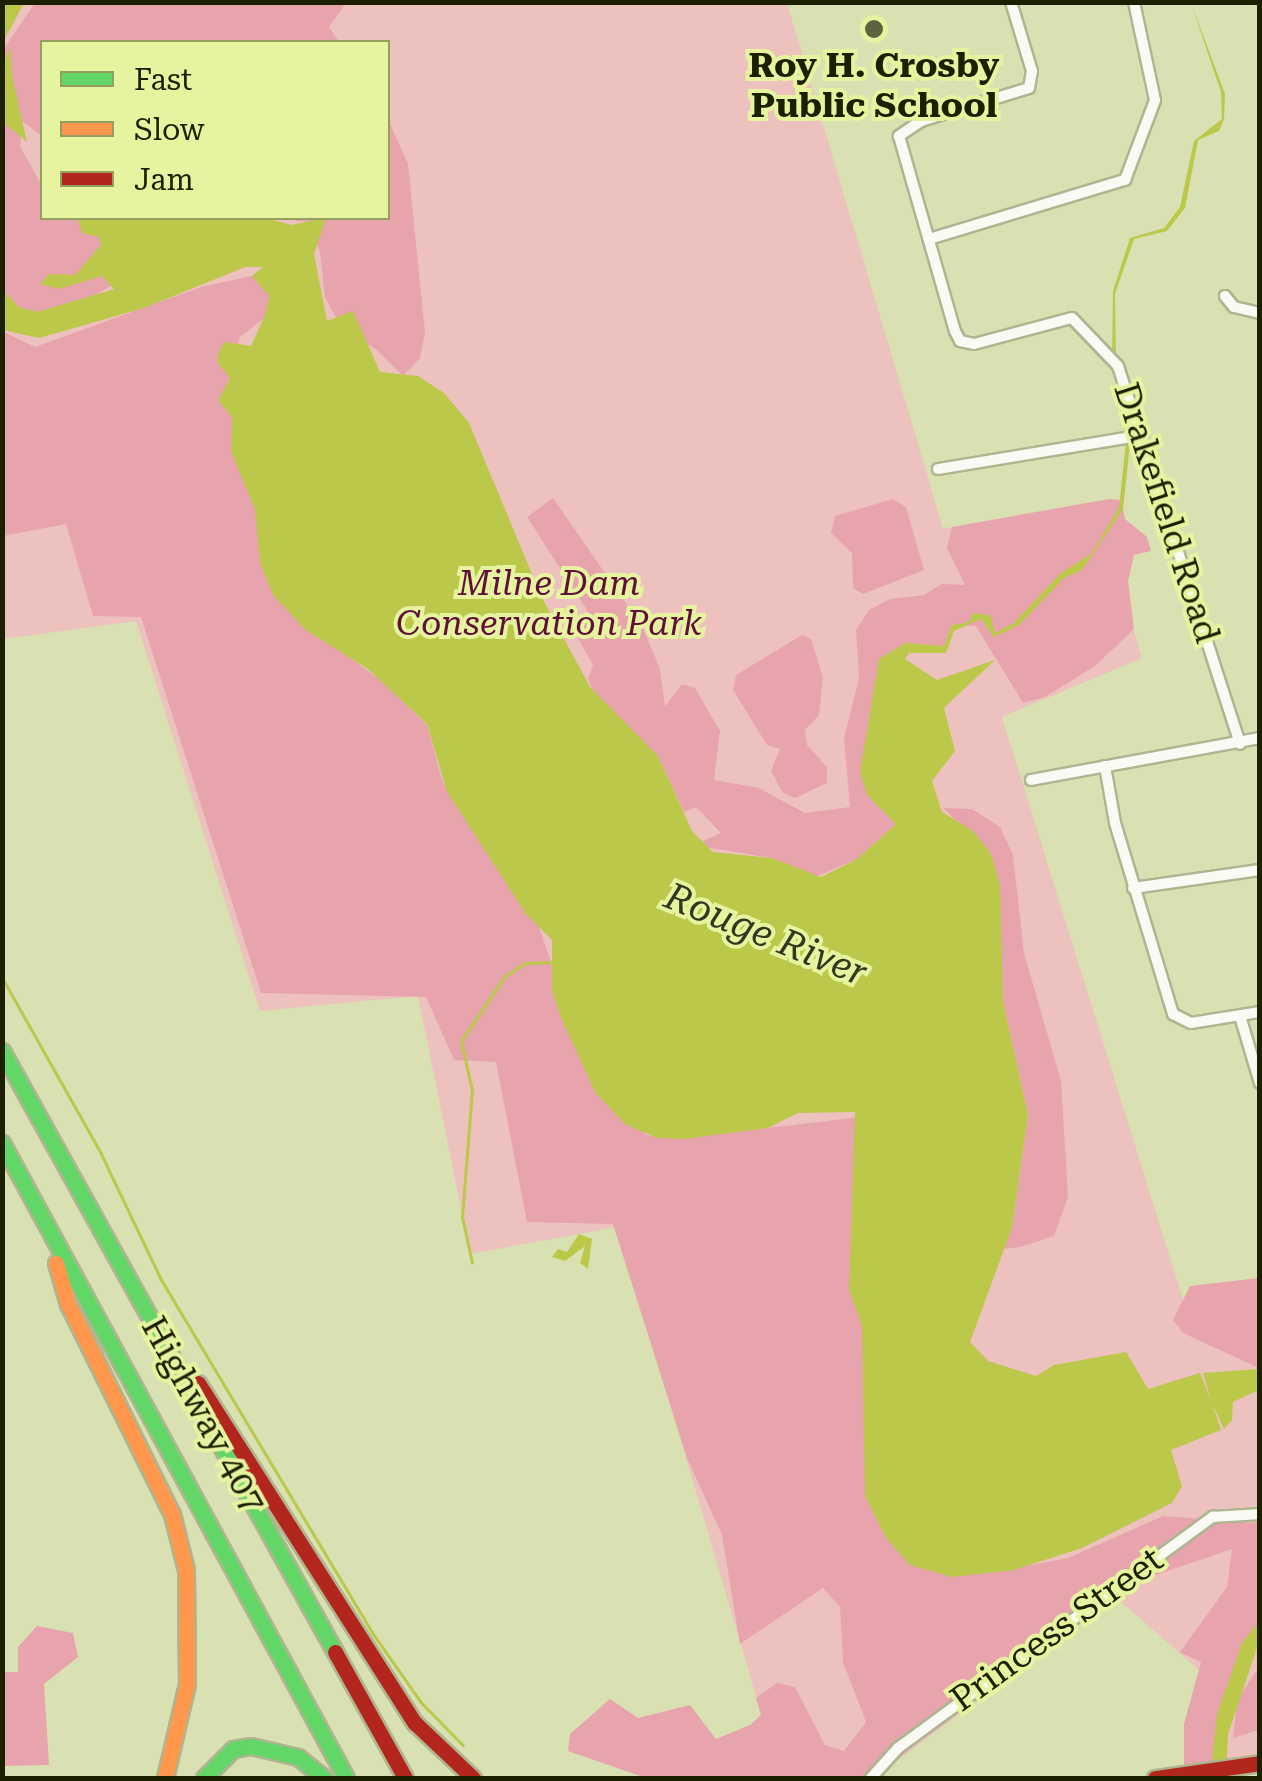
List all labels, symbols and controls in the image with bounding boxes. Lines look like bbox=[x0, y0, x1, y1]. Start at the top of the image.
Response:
marker: Roy H. Crosby Public School bbox=[863, 18, 885, 40]
legend bbox=[40, 40, 390, 220]
place label: Roy H. Crosby Public School bbox=[749, 45, 999, 127]
text: Fast bbox=[134, 62, 192, 97]
text: Slow bbox=[134, 112, 205, 147]
text: Jam bbox=[134, 162, 194, 197]
street label: Drakefield Road bbox=[1104, 378, 1228, 648]
park label: Milne Dam Conservation Park bbox=[396, 563, 702, 645]
water label: Rouge River bbox=[658, 874, 874, 996]
street label: Highway 407 bbox=[132, 1310, 274, 1520]
street label: Princess Street bbox=[943, 1539, 1171, 1721]

